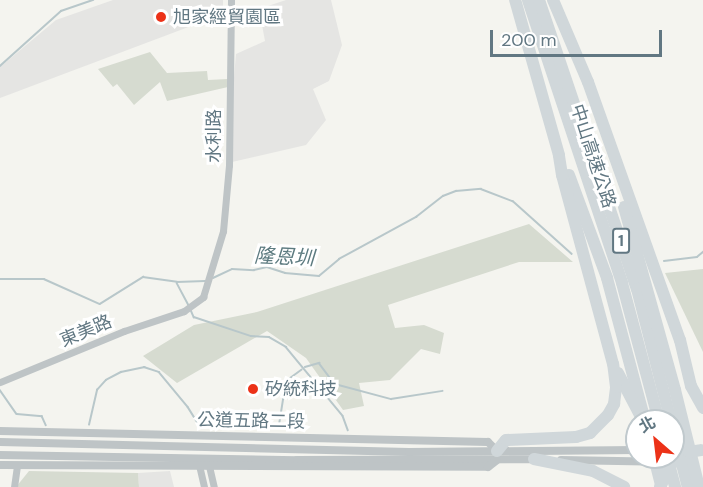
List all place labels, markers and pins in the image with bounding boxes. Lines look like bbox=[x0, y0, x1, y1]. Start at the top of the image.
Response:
place label: 旭家經貿園區 bbox=[173, 6, 281, 28]
marker: 旭家經貿園區 bbox=[154, 10, 168, 24]
place label: 矽統科技 bbox=[265, 378, 337, 400]
marker: 矽統科技 bbox=[246, 382, 260, 396]

